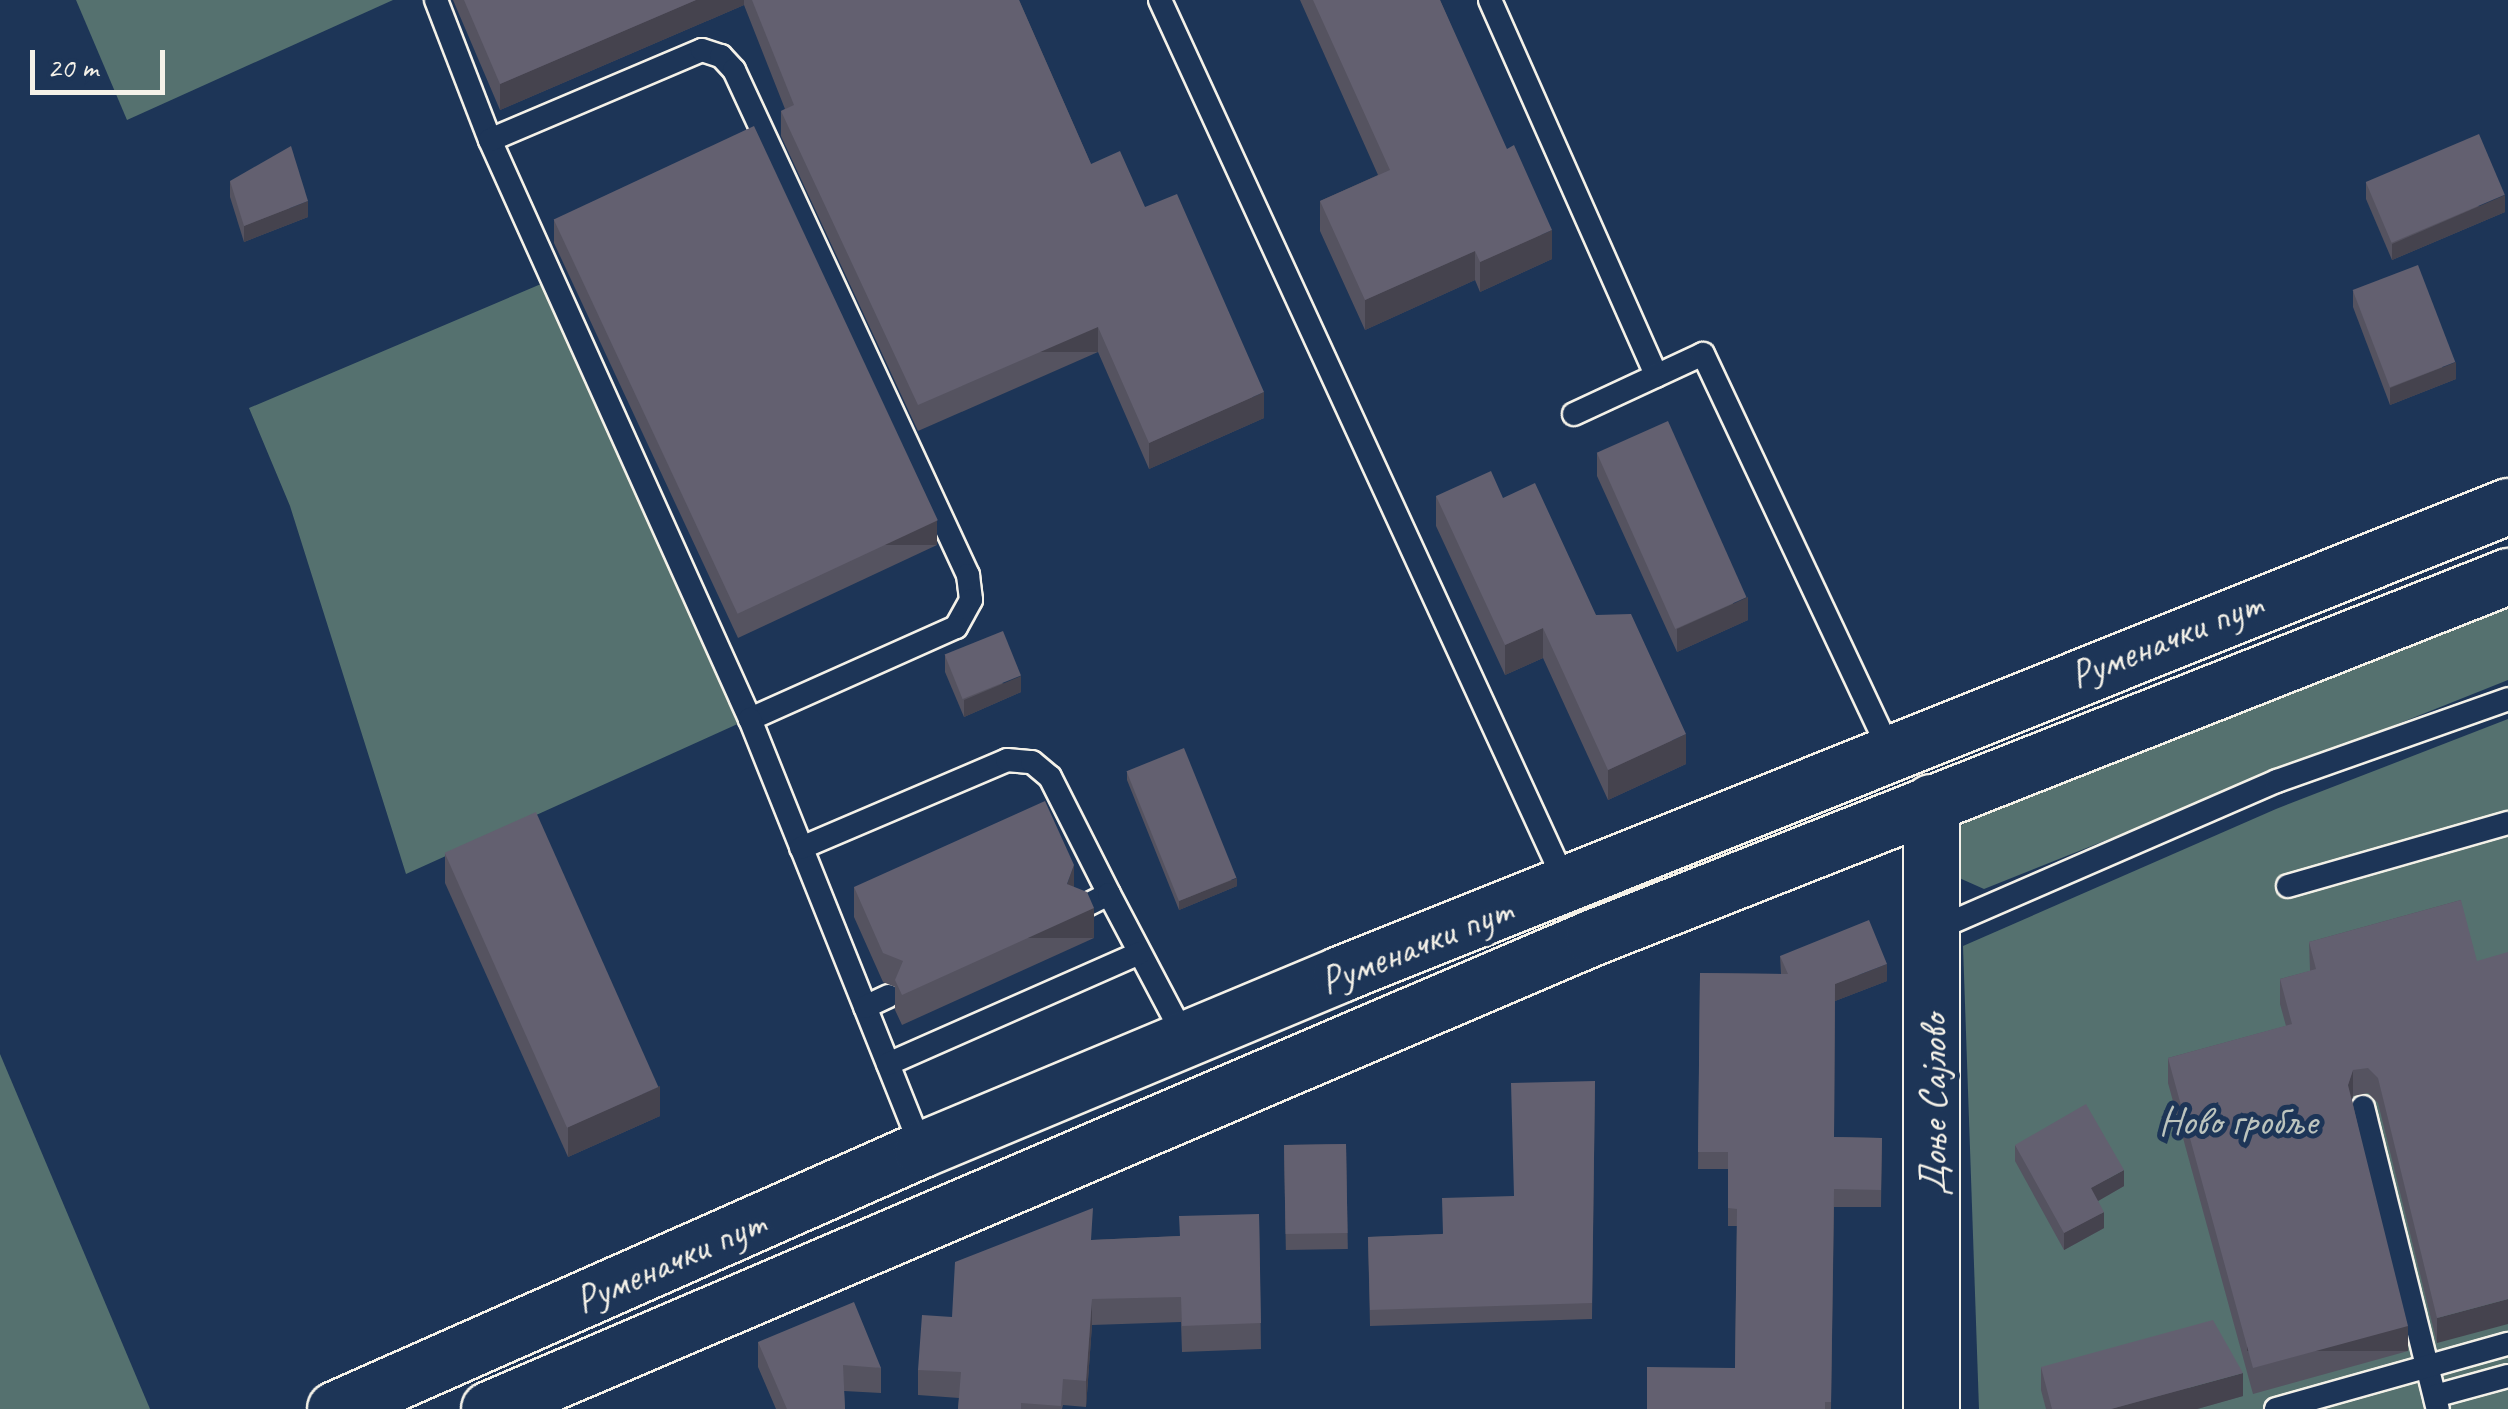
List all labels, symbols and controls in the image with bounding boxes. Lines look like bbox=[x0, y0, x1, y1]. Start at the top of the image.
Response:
scale bar bbox=[35, 30, 170, 92]
text: 20 m bbox=[47, 48, 98, 86]
street label: Руменачки пут bbox=[2062, 579, 2270, 699]
street label: Руменачки пут bbox=[1312, 885, 1520, 1005]
street label: Доње Сајлово bbox=[1909, 1014, 1957, 1196]
park label: Ново гробље bbox=[2159, 1097, 2317, 1145]
street label: Руменачки пут bbox=[567, 1198, 773, 1324]

